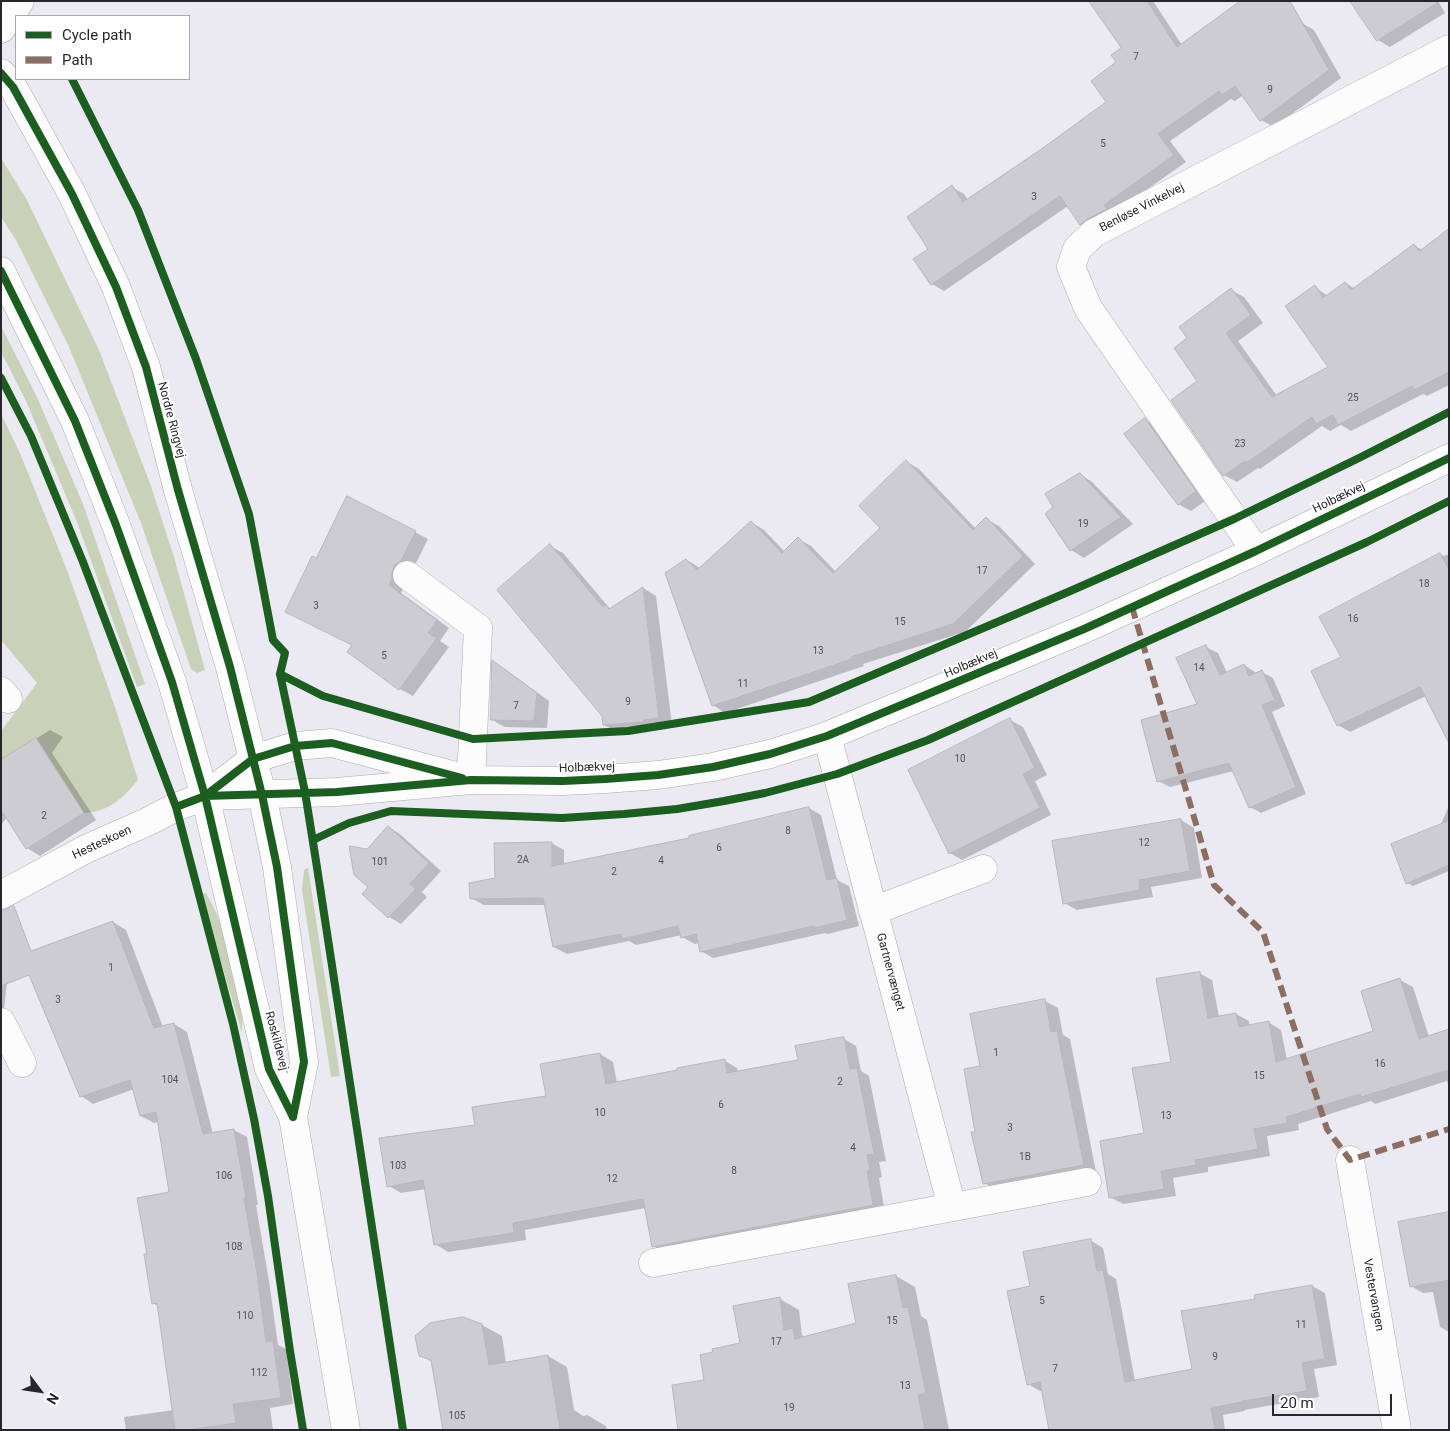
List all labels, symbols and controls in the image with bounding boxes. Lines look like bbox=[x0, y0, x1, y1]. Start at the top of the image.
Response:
legend bbox=[15, 15, 190, 80]
text: Cycle path bbox=[62, 26, 132, 44]
text: Path bbox=[62, 51, 93, 69]
house number: 7 bbox=[1133, 51, 1139, 63]
house number: 9 bbox=[1267, 84, 1273, 96]
house number: 5 bbox=[1100, 138, 1106, 150]
street label: Benløse Vinkelvej bbox=[1097, 180, 1187, 236]
house number: 3 bbox=[1031, 191, 1037, 203]
street label: Nordre Ringvej bbox=[154, 380, 188, 460]
house number: 25 bbox=[1347, 392, 1359, 404]
house number: 23 bbox=[1234, 438, 1246, 450]
street label: Holbækvej bbox=[1311, 479, 1367, 517]
house number: 19 bbox=[1077, 518, 1089, 530]
house number: 17 bbox=[976, 565, 988, 577]
house number: 18 bbox=[1418, 578, 1430, 590]
house number: 3 bbox=[313, 600, 319, 612]
house number: 16 bbox=[1347, 613, 1359, 625]
house number: 15 bbox=[894, 616, 906, 628]
house number: 13 bbox=[812, 645, 824, 657]
street label: Holbækvej bbox=[942, 646, 1000, 682]
house number: 5 bbox=[381, 650, 387, 662]
house number: 14 bbox=[1193, 662, 1205, 674]
house number: 11 bbox=[737, 678, 749, 690]
house number: 9 bbox=[625, 696, 631, 708]
house number: 7 bbox=[513, 700, 519, 712]
house number: 10 bbox=[954, 753, 966, 765]
street label: Holbækvej bbox=[559, 760, 615, 776]
house number: 2 bbox=[41, 810, 47, 822]
street label: Hesteskoen bbox=[70, 823, 134, 863]
house number: 8 bbox=[785, 825, 791, 837]
house number: 12 bbox=[1138, 837, 1150, 849]
house number: 6 bbox=[716, 842, 722, 854]
house number: 2A bbox=[517, 854, 529, 866]
house number: 4 bbox=[658, 855, 664, 867]
house number: 101 bbox=[372, 856, 388, 868]
house number: 2 bbox=[611, 866, 617, 878]
street label: Gartnervænget bbox=[873, 932, 907, 1012]
house number: 1 bbox=[108, 962, 114, 974]
house number: 3 bbox=[55, 994, 61, 1006]
street label: Roskildevej bbox=[261, 1010, 291, 1072]
house number: 1 bbox=[993, 1047, 999, 1059]
house number: 16 bbox=[1374, 1058, 1386, 1070]
house number: 15 bbox=[1253, 1070, 1265, 1082]
house number: 104 bbox=[162, 1074, 178, 1086]
house number: 2 bbox=[837, 1076, 843, 1088]
house number: 6 bbox=[718, 1099, 724, 1111]
house number: 10 bbox=[594, 1107, 606, 1119]
house number: 13 bbox=[1160, 1110, 1172, 1122]
house number: 3 bbox=[1007, 1122, 1013, 1134]
house number: 4 bbox=[850, 1142, 856, 1154]
house number: 1B bbox=[1019, 1151, 1031, 1163]
house number: 103 bbox=[390, 1160, 406, 1172]
house number: 8 bbox=[731, 1165, 737, 1177]
house number: 106 bbox=[216, 1170, 232, 1182]
house number: 12 bbox=[606, 1173, 618, 1185]
house number: 108 bbox=[226, 1241, 242, 1253]
street label: Vestervangen bbox=[1360, 1258, 1386, 1332]
house number: 5 bbox=[1039, 1295, 1045, 1307]
house number: 110 bbox=[237, 1310, 253, 1322]
house number: 15 bbox=[886, 1315, 898, 1327]
house number: 11 bbox=[1295, 1319, 1307, 1331]
house number: 17 bbox=[770, 1336, 782, 1348]
house number: 9 bbox=[1212, 1351, 1218, 1363]
house number: 7 bbox=[1052, 1363, 1058, 1375]
north arrow bbox=[15, 1366, 65, 1416]
house number: 112 bbox=[251, 1367, 267, 1379]
house number: 13 bbox=[899, 1380, 911, 1392]
scale bar bbox=[1275, 1384, 1395, 1416]
text: N bbox=[43, 1390, 62, 1407]
text: 20 m bbox=[1280, 1394, 1314, 1412]
house number: 19 bbox=[783, 1402, 795, 1414]
house number: 105 bbox=[449, 1410, 465, 1422]

